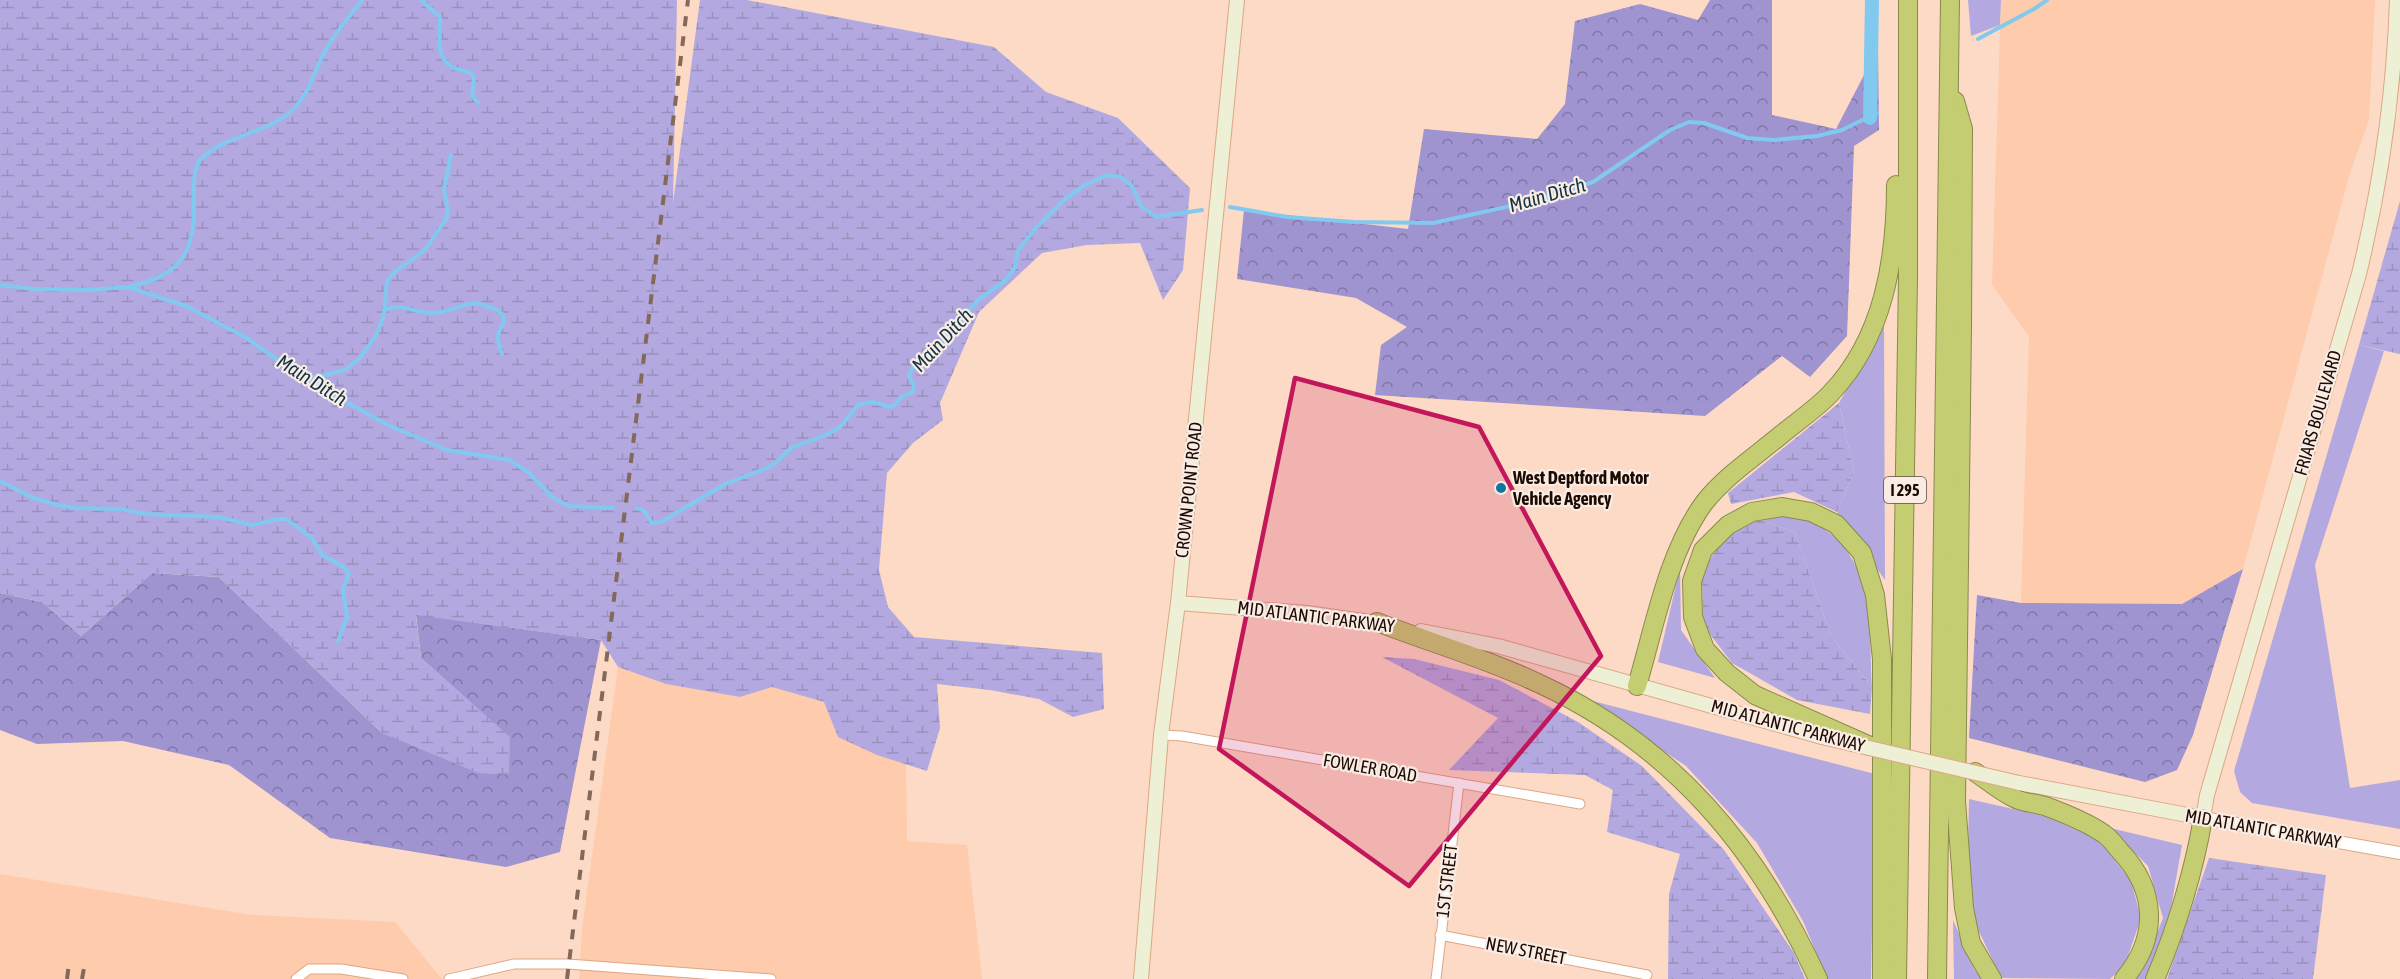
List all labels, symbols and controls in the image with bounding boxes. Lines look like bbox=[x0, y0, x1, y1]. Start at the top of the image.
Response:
water label: Main Ditch bbox=[1506, 173, 1588, 216]
water label: Main Ditch bbox=[907, 303, 977, 376]
street label: FRIARS BOULEVARD bbox=[2290, 348, 2345, 478]
water label: Main Ditch bbox=[273, 349, 352, 410]
street label: CROWN POINT ROAD bbox=[1171, 421, 1206, 559]
place label: West Deptford Motor Vehicle Agency bbox=[1512, 467, 1649, 509]
road number: I 295 bbox=[1884, 477, 1926, 503]
marker: West Deptford Motor Vehicle Agency bbox=[1494, 481, 1508, 495]
street label: MID ATLANTIC PARKWAY bbox=[1236, 596, 1396, 637]
street label: MID ATLANTIC PARKWAY bbox=[1709, 695, 1867, 756]
street label: FOWLER ROAD bbox=[1322, 749, 1419, 786]
street label: MID ATLANTIC PARKWAY bbox=[2183, 804, 2343, 853]
street label: 1ST STREET bbox=[1432, 843, 1461, 919]
street label: NEW STREET bbox=[1484, 932, 1568, 969]

